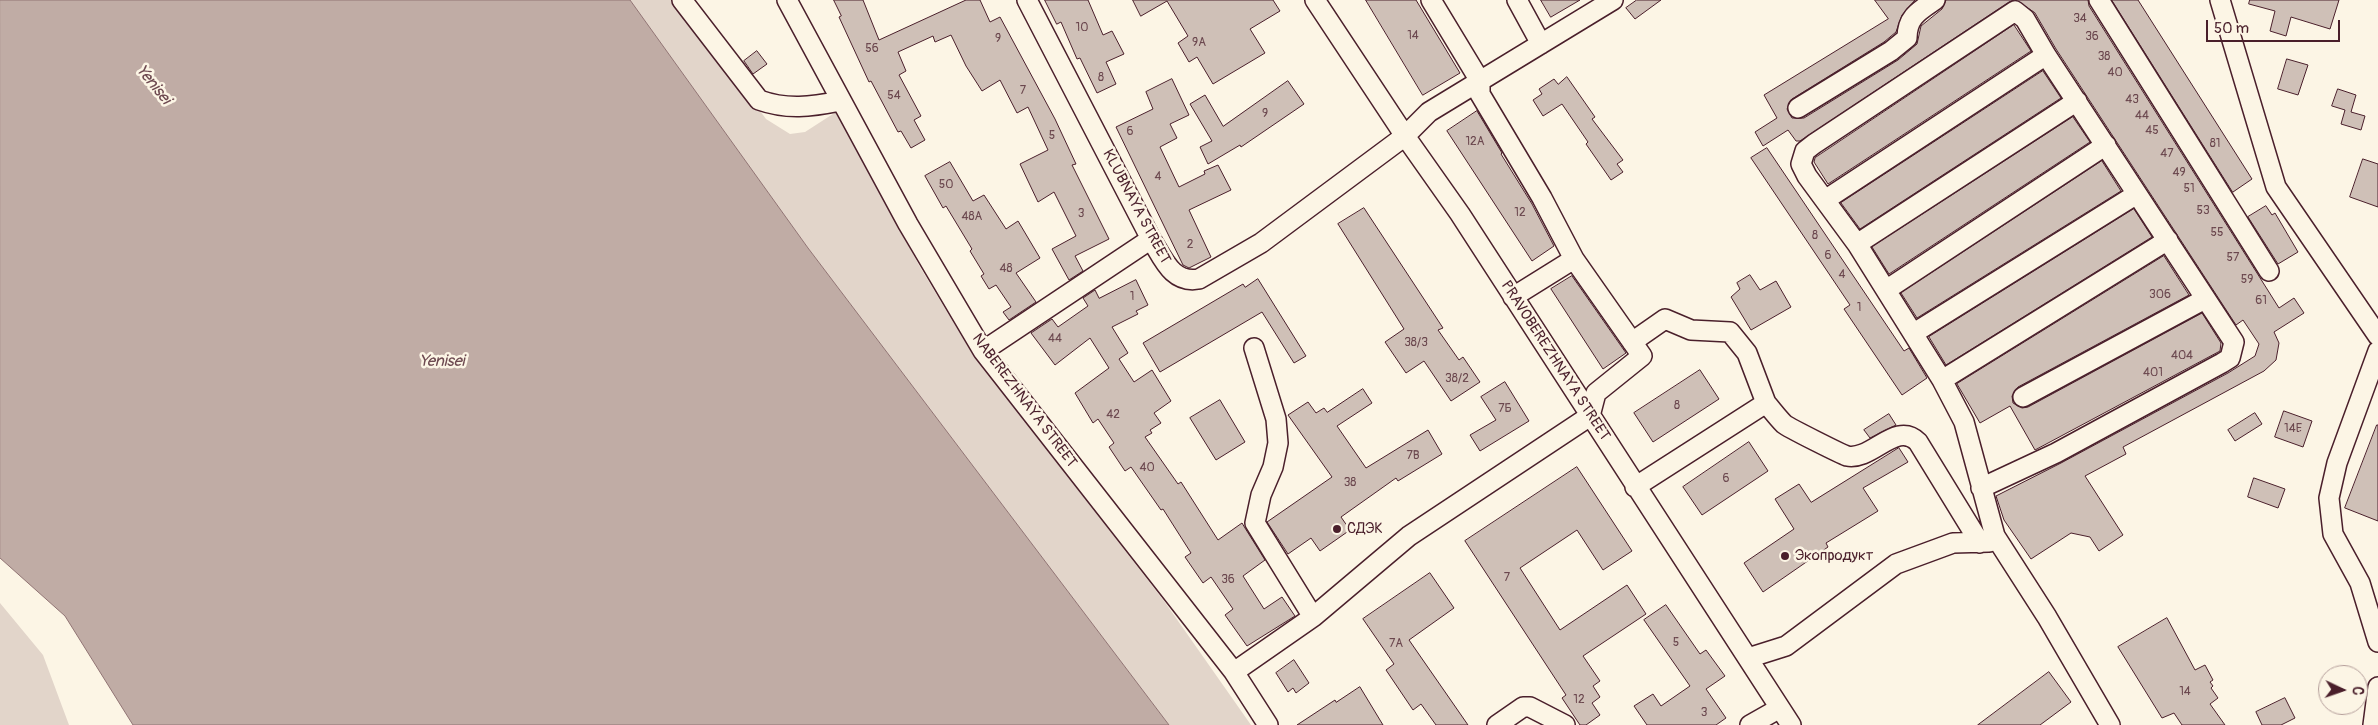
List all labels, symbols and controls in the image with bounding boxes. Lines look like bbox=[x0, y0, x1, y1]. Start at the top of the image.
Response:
scale bar bbox=[2208, 10, 2342, 42]
house number: 34 bbox=[2073, 12, 2087, 26]
text: 50 m bbox=[2214, 19, 2249, 38]
house number: 10 bbox=[1076, 21, 1088, 35]
house number: 14 bbox=[1407, 29, 1419, 43]
house number: 36 bbox=[2085, 30, 2099, 44]
house number: 9 bbox=[995, 32, 1001, 46]
house number: 9А bbox=[1192, 36, 1206, 50]
house number: 56 bbox=[865, 42, 879, 56]
house number: 38 bbox=[2098, 50, 2110, 64]
water label: Yenisei bbox=[131, 62, 175, 108]
house number: 40 bbox=[2107, 66, 2123, 80]
house number: 8 bbox=[1098, 71, 1104, 85]
house number: 7 bbox=[1020, 84, 1026, 98]
house number: 54 bbox=[887, 89, 901, 103]
house number: 43 bbox=[2125, 93, 2139, 107]
house number: 9 bbox=[1262, 107, 1268, 121]
house number: 44 bbox=[2135, 109, 2149, 123]
house number: 45 bbox=[2145, 124, 2159, 138]
house number: 6 bbox=[1127, 125, 1133, 139]
house number: 5 bbox=[1049, 129, 1055, 143]
house number: 12А bbox=[1465, 135, 1485, 149]
house number: 81 bbox=[2210, 137, 2220, 151]
street label: KLUBNAYA STREET bbox=[1098, 147, 1174, 267]
house number: 47 bbox=[2160, 147, 2174, 161]
house number: 49 bbox=[2172, 166, 2186, 180]
house number: 4 bbox=[1155, 170, 1161, 184]
house number: 50 bbox=[939, 178, 953, 192]
house number: 51 bbox=[2183, 182, 2195, 196]
house number: 53 bbox=[2196, 204, 2210, 218]
house number: 12 bbox=[1514, 206, 1526, 220]
house number: 3 bbox=[1078, 207, 1084, 221]
house number: 48А bbox=[962, 210, 982, 224]
house number: 55 bbox=[2210, 226, 2224, 240]
house number: 8 bbox=[1812, 229, 1818, 243]
house number: 2 bbox=[1187, 238, 1193, 252]
house number: 6 bbox=[1825, 249, 1831, 263]
house number: 57 bbox=[2227, 251, 2239, 265]
house number: 48 bbox=[999, 262, 1013, 276]
house number: 4 bbox=[1839, 268, 1845, 282]
house number: 59 bbox=[2241, 273, 2253, 287]
street label: PRAVOBEREZHNAYA STREET bbox=[1497, 278, 1613, 444]
house number: 306 bbox=[2149, 288, 2171, 302]
house number: 1 bbox=[1130, 290, 1134, 304]
house number: 61 bbox=[2255, 294, 2267, 308]
house number: 1 bbox=[1857, 301, 1861, 315]
street label: NABEREZHNAYA STREET bbox=[968, 330, 1080, 472]
house number: 44 bbox=[1048, 332, 1062, 346]
house number: 38/3 bbox=[1404, 336, 1428, 350]
house number: 404 bbox=[2171, 349, 2193, 363]
water label: Yenisei bbox=[420, 352, 464, 372]
house number: 401 bbox=[2143, 366, 2163, 380]
house number: 38/2 bbox=[1445, 372, 1469, 386]
house number: 8 bbox=[1674, 399, 1680, 413]
house number: 7Б bbox=[1498, 402, 1512, 416]
house number: 42 bbox=[1106, 408, 1120, 422]
house number: 14Е bbox=[2284, 422, 2302, 436]
house number: 7В bbox=[1406, 449, 1420, 463]
house number: 40 bbox=[1139, 461, 1155, 475]
house number: 6 bbox=[1723, 472, 1729, 486]
house number: 38 bbox=[1344, 476, 1356, 490]
place label: СДЭК bbox=[1347, 520, 1383, 538]
marker: СДЭК bbox=[1331, 523, 1343, 535]
place label: Экопродукт bbox=[1795, 547, 1873, 565]
marker: Экопродукт bbox=[1779, 550, 1791, 562]
house number: 7 bbox=[1504, 571, 1510, 585]
house number: 36 bbox=[1221, 573, 1235, 587]
house number: 5 bbox=[1673, 636, 1679, 650]
house number: 7А bbox=[1389, 637, 1403, 651]
north arrow bbox=[2318, 665, 2368, 715]
house number: 14 bbox=[2179, 685, 2191, 699]
text: С bbox=[2349, 686, 2366, 696]
house number: 12 bbox=[1573, 693, 1585, 707]
house number: 3 bbox=[1701, 706, 1707, 720]

